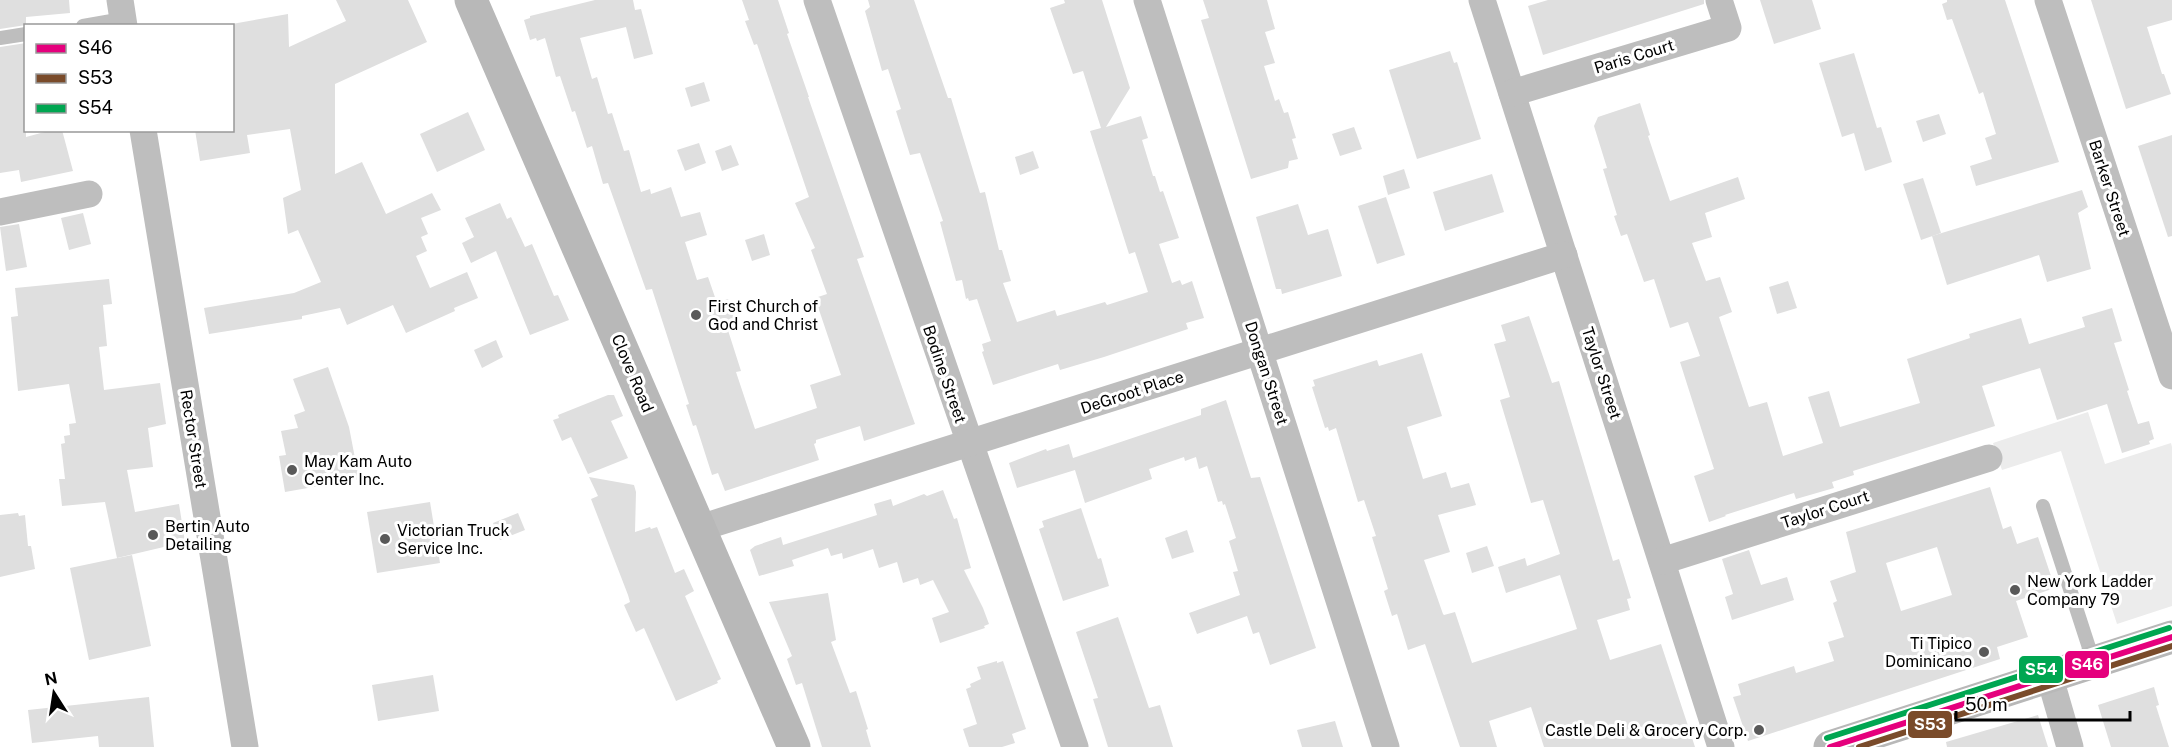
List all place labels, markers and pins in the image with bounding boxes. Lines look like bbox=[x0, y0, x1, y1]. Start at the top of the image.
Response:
place label: First Church of God and Christ bbox=[708, 297, 818, 334]
marker: First Church of God and Christ bbox=[689, 308, 703, 322]
place label: May Kam Auto Center Inc. bbox=[304, 452, 412, 489]
marker: May Kam Auto Center Inc. bbox=[285, 463, 299, 477]
place label: Bertin Auto Detailing bbox=[165, 517, 250, 554]
place label: Victorian Truck Service Inc. bbox=[397, 521, 509, 558]
marker: Bertin Auto Detailing bbox=[146, 528, 160, 542]
marker: Victorian Truck Service Inc. bbox=[378, 532, 392, 546]
place label: New York Ladder Company 79 bbox=[2027, 572, 2153, 609]
marker: New York Ladder Company 79 bbox=[2008, 583, 2022, 597]
place label: Ti Tipico Dominicano bbox=[1885, 634, 1972, 671]
marker: Ti Tipico Dominicano bbox=[1977, 645, 1991, 659]
place label: Castle Deli & Grocery Corp. bbox=[1545, 721, 1747, 740]
marker: Castle Deli & Grocery Corp. bbox=[1752, 723, 1766, 737]

